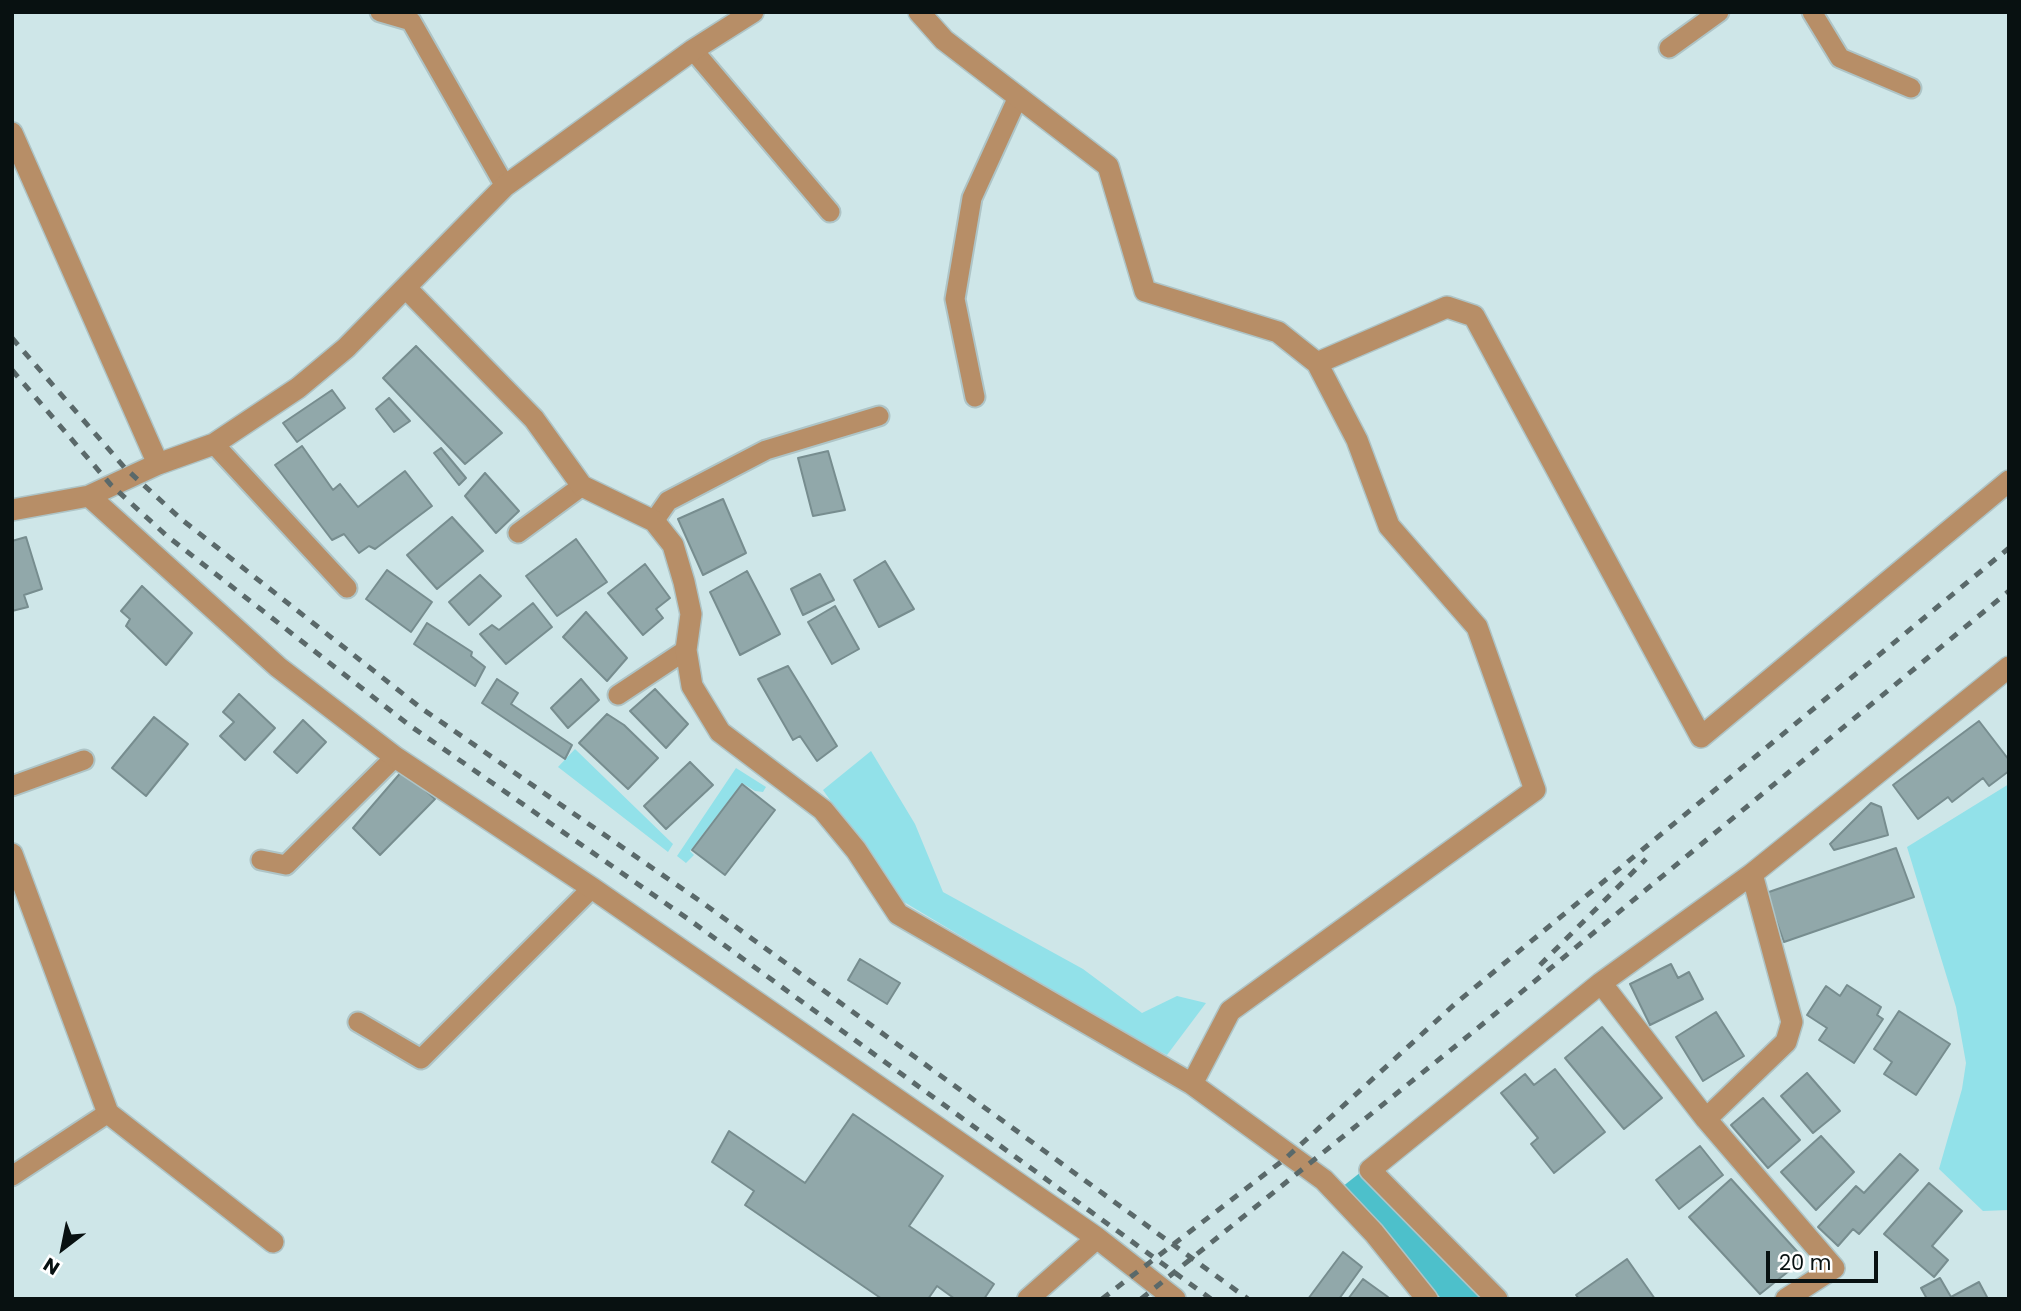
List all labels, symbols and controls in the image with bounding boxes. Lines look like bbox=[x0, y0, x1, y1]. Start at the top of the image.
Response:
north arrow bbox=[28, 1213, 98, 1283]
scale bar bbox=[1769, 1238, 1881, 1282]
text: 20 m bbox=[1779, 1248, 1832, 1277]
text: N bbox=[38, 1251, 65, 1281]

